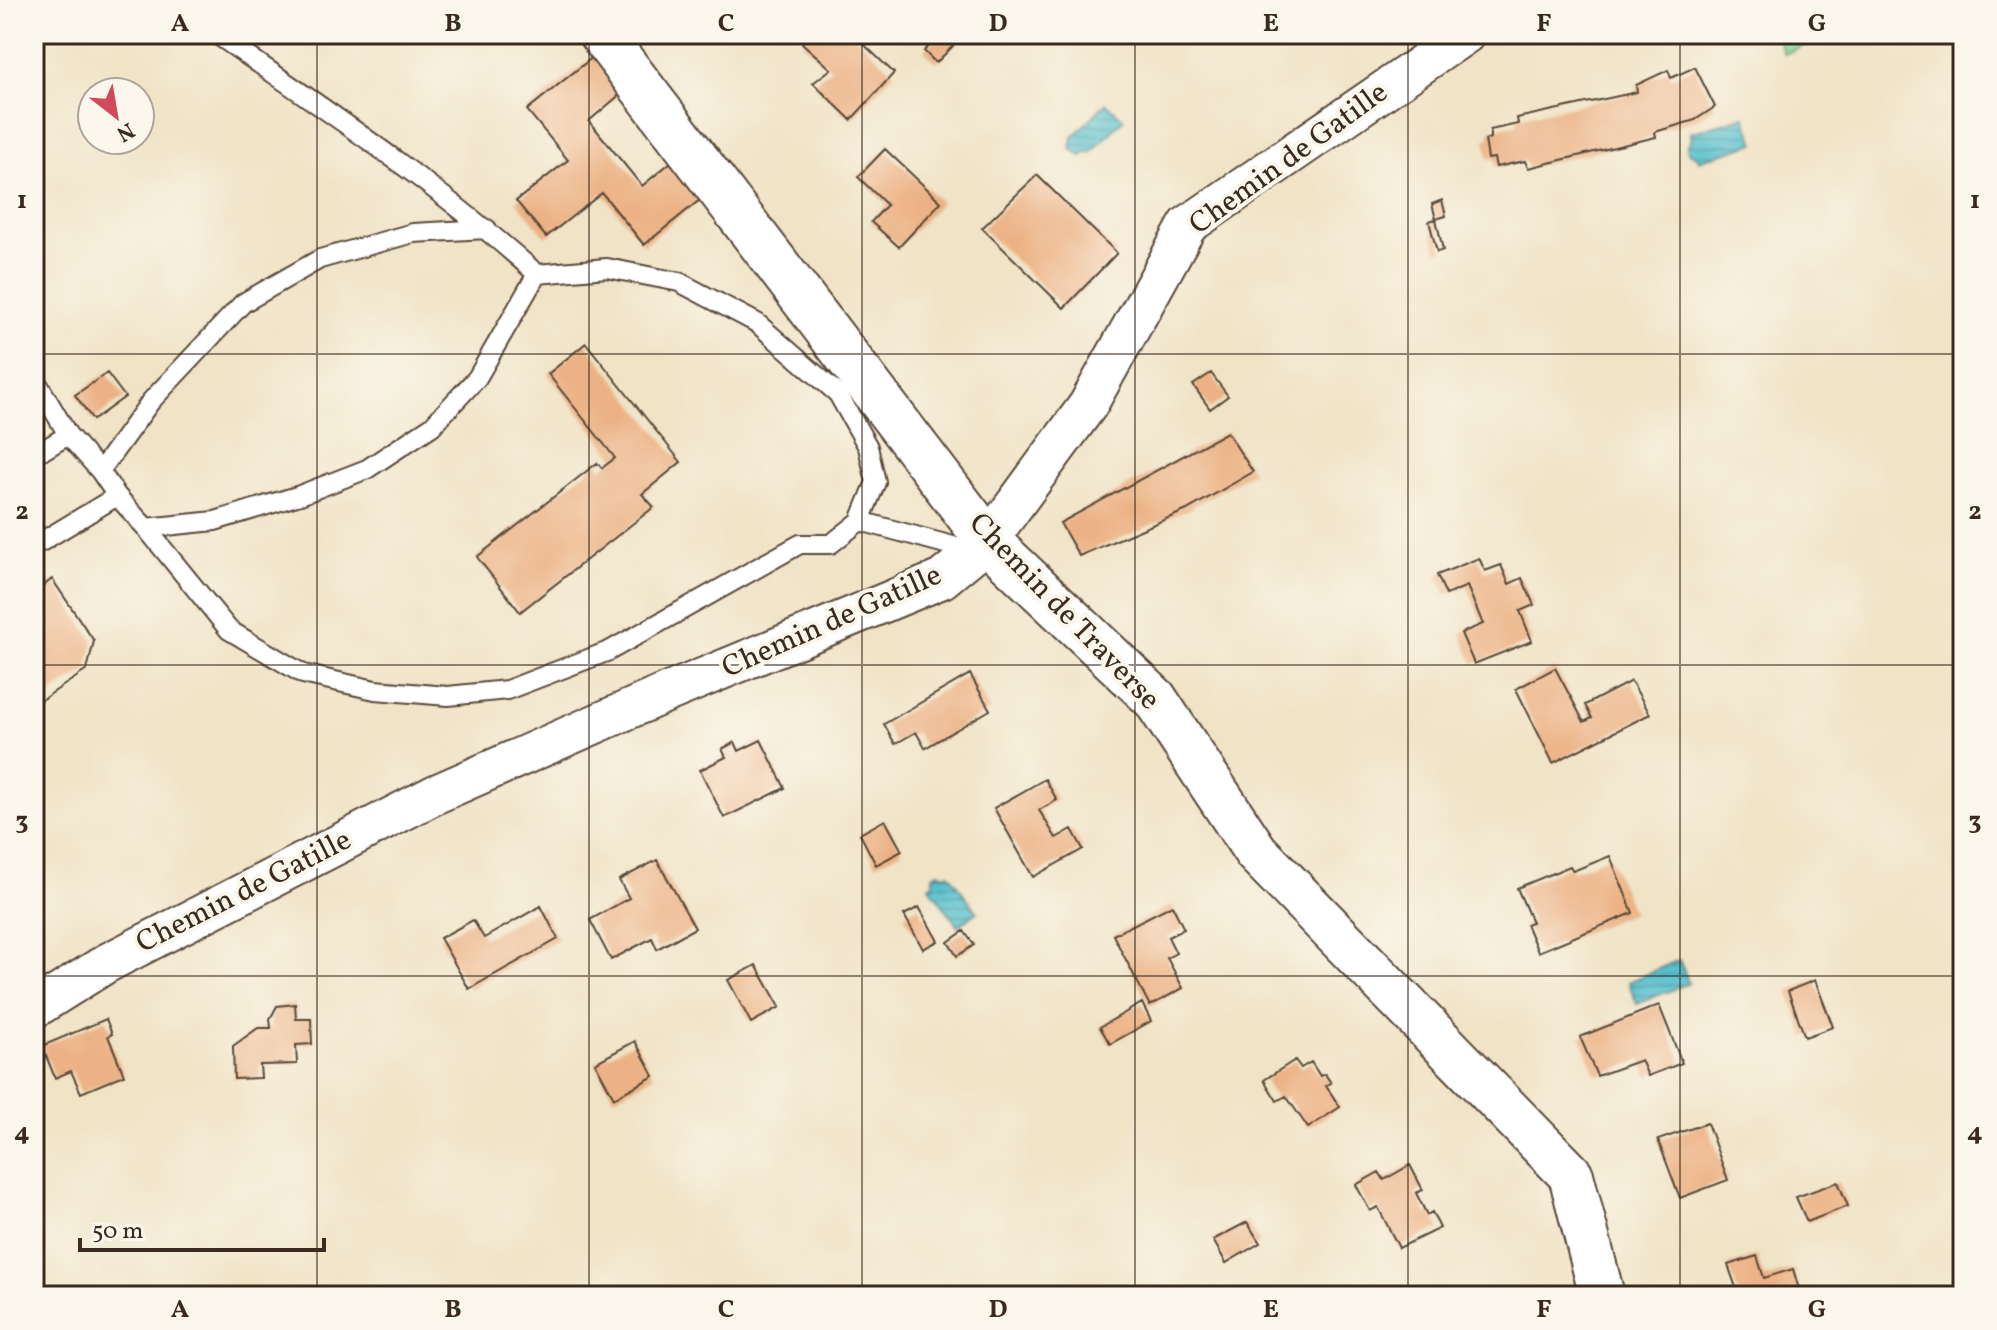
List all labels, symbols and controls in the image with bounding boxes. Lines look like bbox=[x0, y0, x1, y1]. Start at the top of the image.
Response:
text: A bbox=[171, 6, 190, 42]
text: B bbox=[444, 6, 462, 42]
text: C bbox=[718, 6, 734, 42]
text: D bbox=[988, 6, 1008, 42]
text: E bbox=[1263, 6, 1279, 42]
text: F bbox=[1536, 6, 1552, 42]
text: G bbox=[1808, 6, 1826, 42]
street label: Chemin de Gatille bbox=[1181, 73, 1397, 245]
north arrow bbox=[76, 76, 156, 156]
text: N bbox=[110, 114, 140, 148]
text: 1 bbox=[17, 183, 27, 219]
text: 1 bbox=[1970, 183, 1980, 219]
text: 2 bbox=[15, 494, 29, 530]
text: 2 bbox=[1968, 494, 1982, 530]
street label: Chemin de Traverse bbox=[959, 504, 1169, 720]
street label: Chemin de Gatille bbox=[715, 555, 949, 689]
text: 3 bbox=[15, 804, 29, 840]
text: 3 bbox=[1968, 804, 1982, 840]
street label: Chemin de Gatille bbox=[129, 820, 359, 964]
text: 4 bbox=[14, 1115, 30, 1151]
text: 4 bbox=[1967, 1115, 1983, 1151]
scale bar bbox=[80, 1202, 324, 1252]
text: 50 m bbox=[92, 1215, 144, 1249]
text: A bbox=[171, 1292, 190, 1328]
text: B bbox=[444, 1292, 462, 1328]
text: C bbox=[718, 1292, 734, 1328]
text: D bbox=[988, 1292, 1008, 1328]
text: E bbox=[1263, 1292, 1279, 1328]
text: F bbox=[1536, 1292, 1552, 1328]
text: G bbox=[1808, 1292, 1826, 1328]

